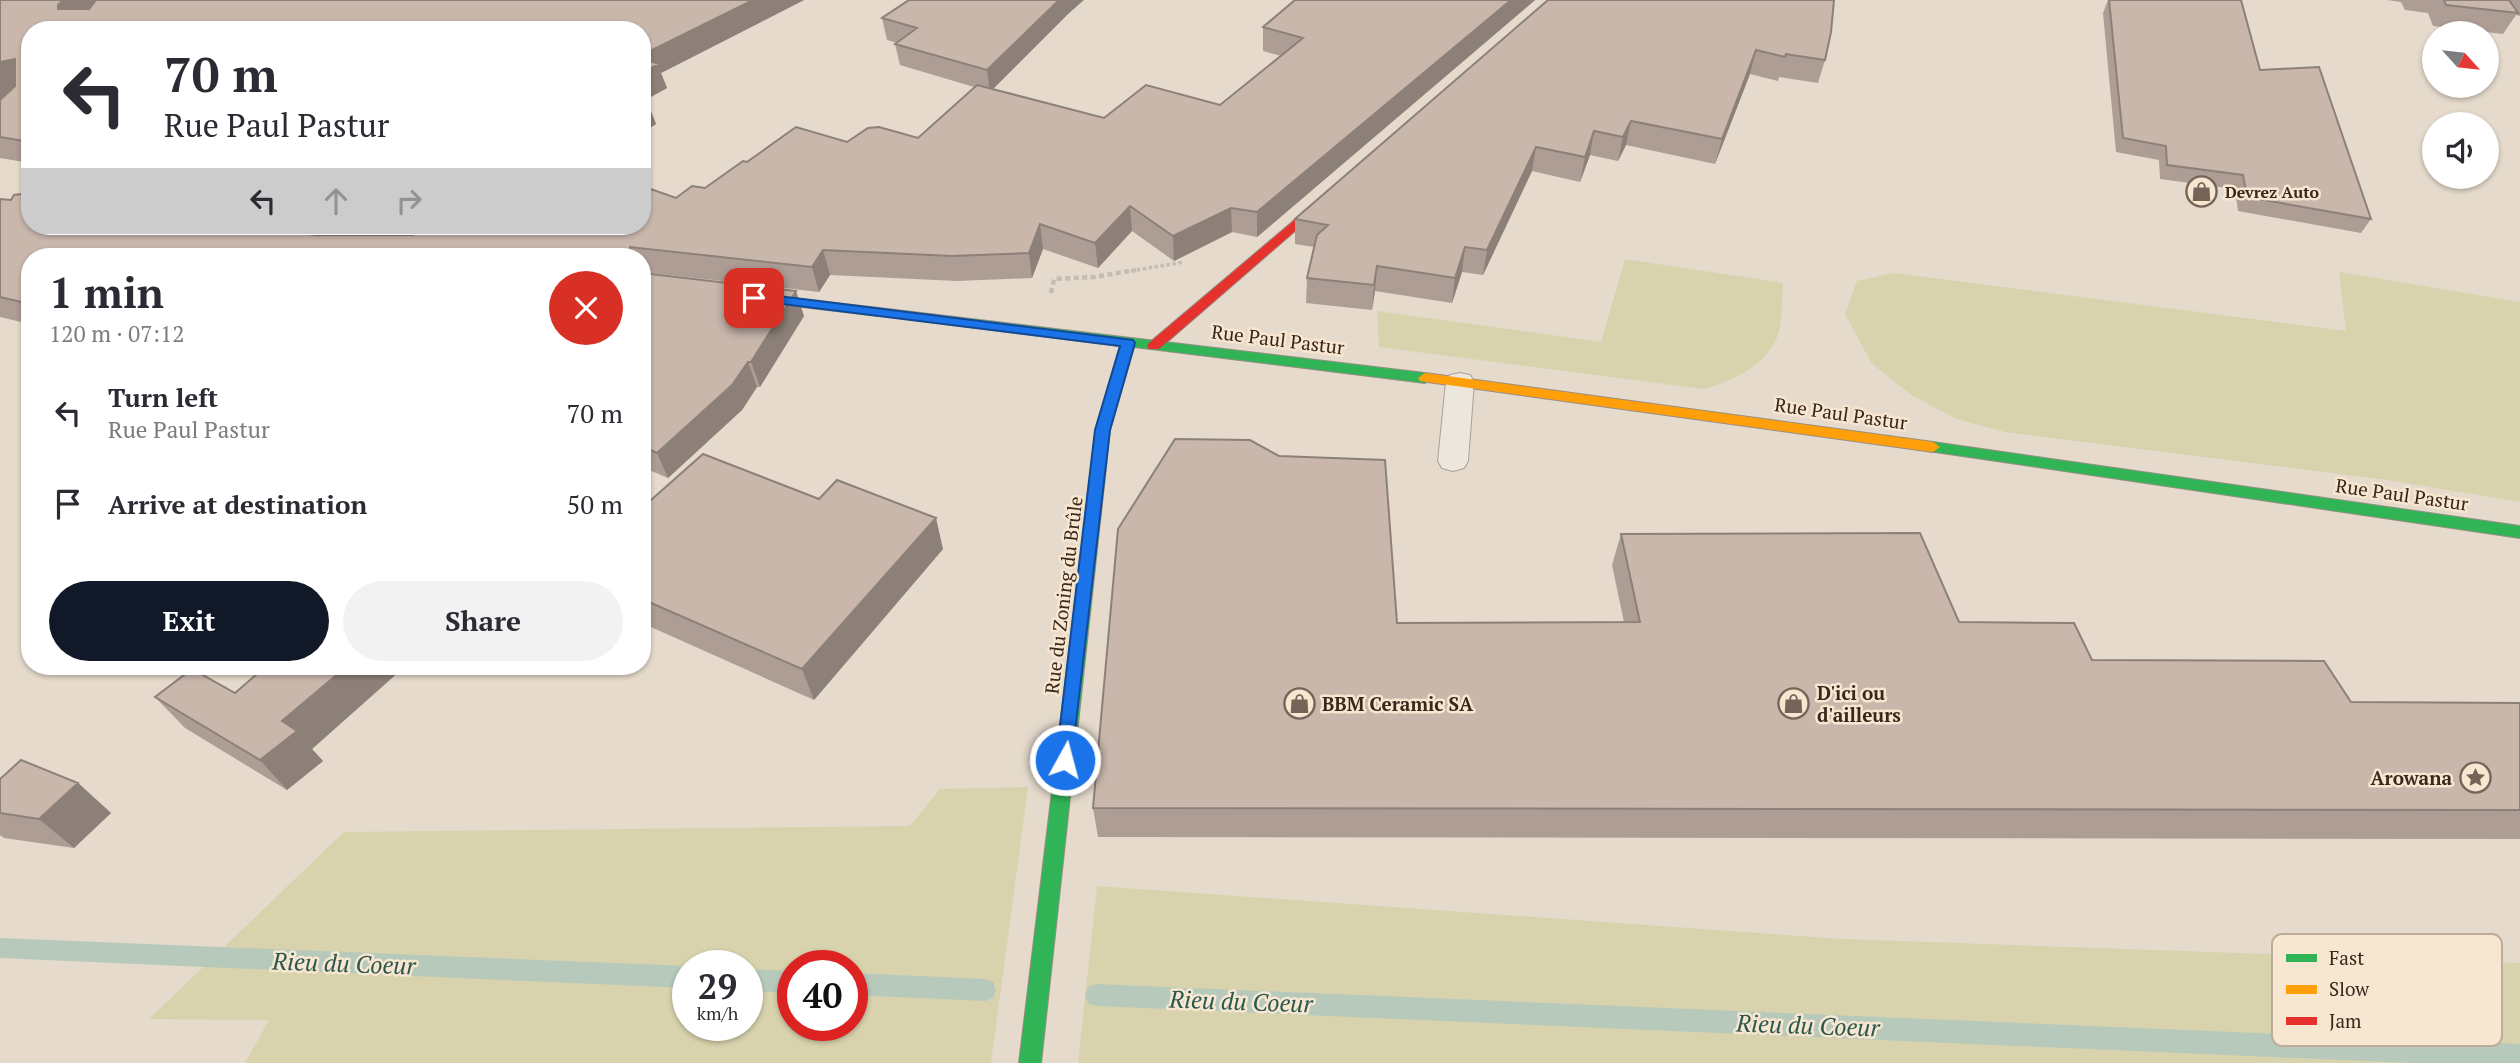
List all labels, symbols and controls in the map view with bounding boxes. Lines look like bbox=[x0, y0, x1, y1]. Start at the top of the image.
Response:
north arrow bbox=[2422, 21, 2499, 98]
map controls bbox=[2422, 21, 2499, 189]
text: 70 m bbox=[164, 41, 278, 106]
icon: left bbox=[49, 49, 140, 140]
text: Rue Paul Pastur bbox=[164, 104, 389, 146]
button: sound bbox=[2422, 112, 2499, 189]
shop icon: Devrez Auto bbox=[2185, 175, 2219, 209]
place label: Devrez Auto bbox=[2225, 181, 2320, 203]
icon: left bbox=[244, 182, 282, 220]
icon: ahead bbox=[317, 182, 355, 220]
icon: right bbox=[390, 182, 428, 220]
text: 1 min bbox=[49, 264, 164, 320]
pin bbox=[724, 268, 784, 328]
button: close bbox=[549, 271, 623, 345]
icon: arrive bbox=[735, 279, 773, 317]
text: 120 m · 07:12 bbox=[49, 318, 184, 349]
street label: Rue Paul Pastur bbox=[1210, 318, 1347, 360]
text: Turn left bbox=[108, 380, 218, 414]
street label: Rue Paul Pastur bbox=[1773, 391, 1910, 435]
icon: left bbox=[49, 394, 87, 432]
text: 70 m bbox=[567, 396, 623, 430]
text: Rue Paul Pastur bbox=[108, 414, 270, 445]
street label: Rue Paul Pastur bbox=[2334, 472, 2471, 516]
icon: arrive bbox=[49, 485, 87, 523]
text: Arrive at destination bbox=[108, 487, 367, 521]
text: 50 m bbox=[567, 487, 623, 521]
street label: Rue du Zoning du Brûle bbox=[1038, 495, 1088, 695]
button: Exit bbox=[49, 581, 329, 661]
button: Share bbox=[343, 581, 623, 661]
place label: D'ici ou d'ailleurs bbox=[1817, 680, 1901, 727]
shop icon: BBM Ceramic SA bbox=[1282, 686, 1316, 720]
shop icon: D'ici ou d'ailleurs bbox=[1777, 686, 1811, 720]
place label: BBM Ceramic SA bbox=[1322, 691, 1473, 716]
position arrow bbox=[1028, 723, 1102, 797]
place icon: Arowana bbox=[2458, 760, 2492, 794]
place label: Arowana bbox=[2371, 765, 2452, 790]
legend bbox=[2272, 934, 2502, 1046]
water label: Rieu du Coeur bbox=[271, 944, 418, 982]
text: Fast bbox=[2329, 945, 2364, 970]
speed limit sign: 40 bbox=[777, 950, 868, 1041]
text: 29 bbox=[698, 963, 737, 1009]
text: Slow bbox=[2329, 976, 2370, 1001]
water label: Rieu du Coeur bbox=[1168, 982, 1315, 1020]
text: km/h bbox=[697, 1001, 738, 1025]
water label: Rieu du Coeur bbox=[1735, 1006, 1882, 1044]
text: Jam bbox=[2329, 1008, 2362, 1033]

